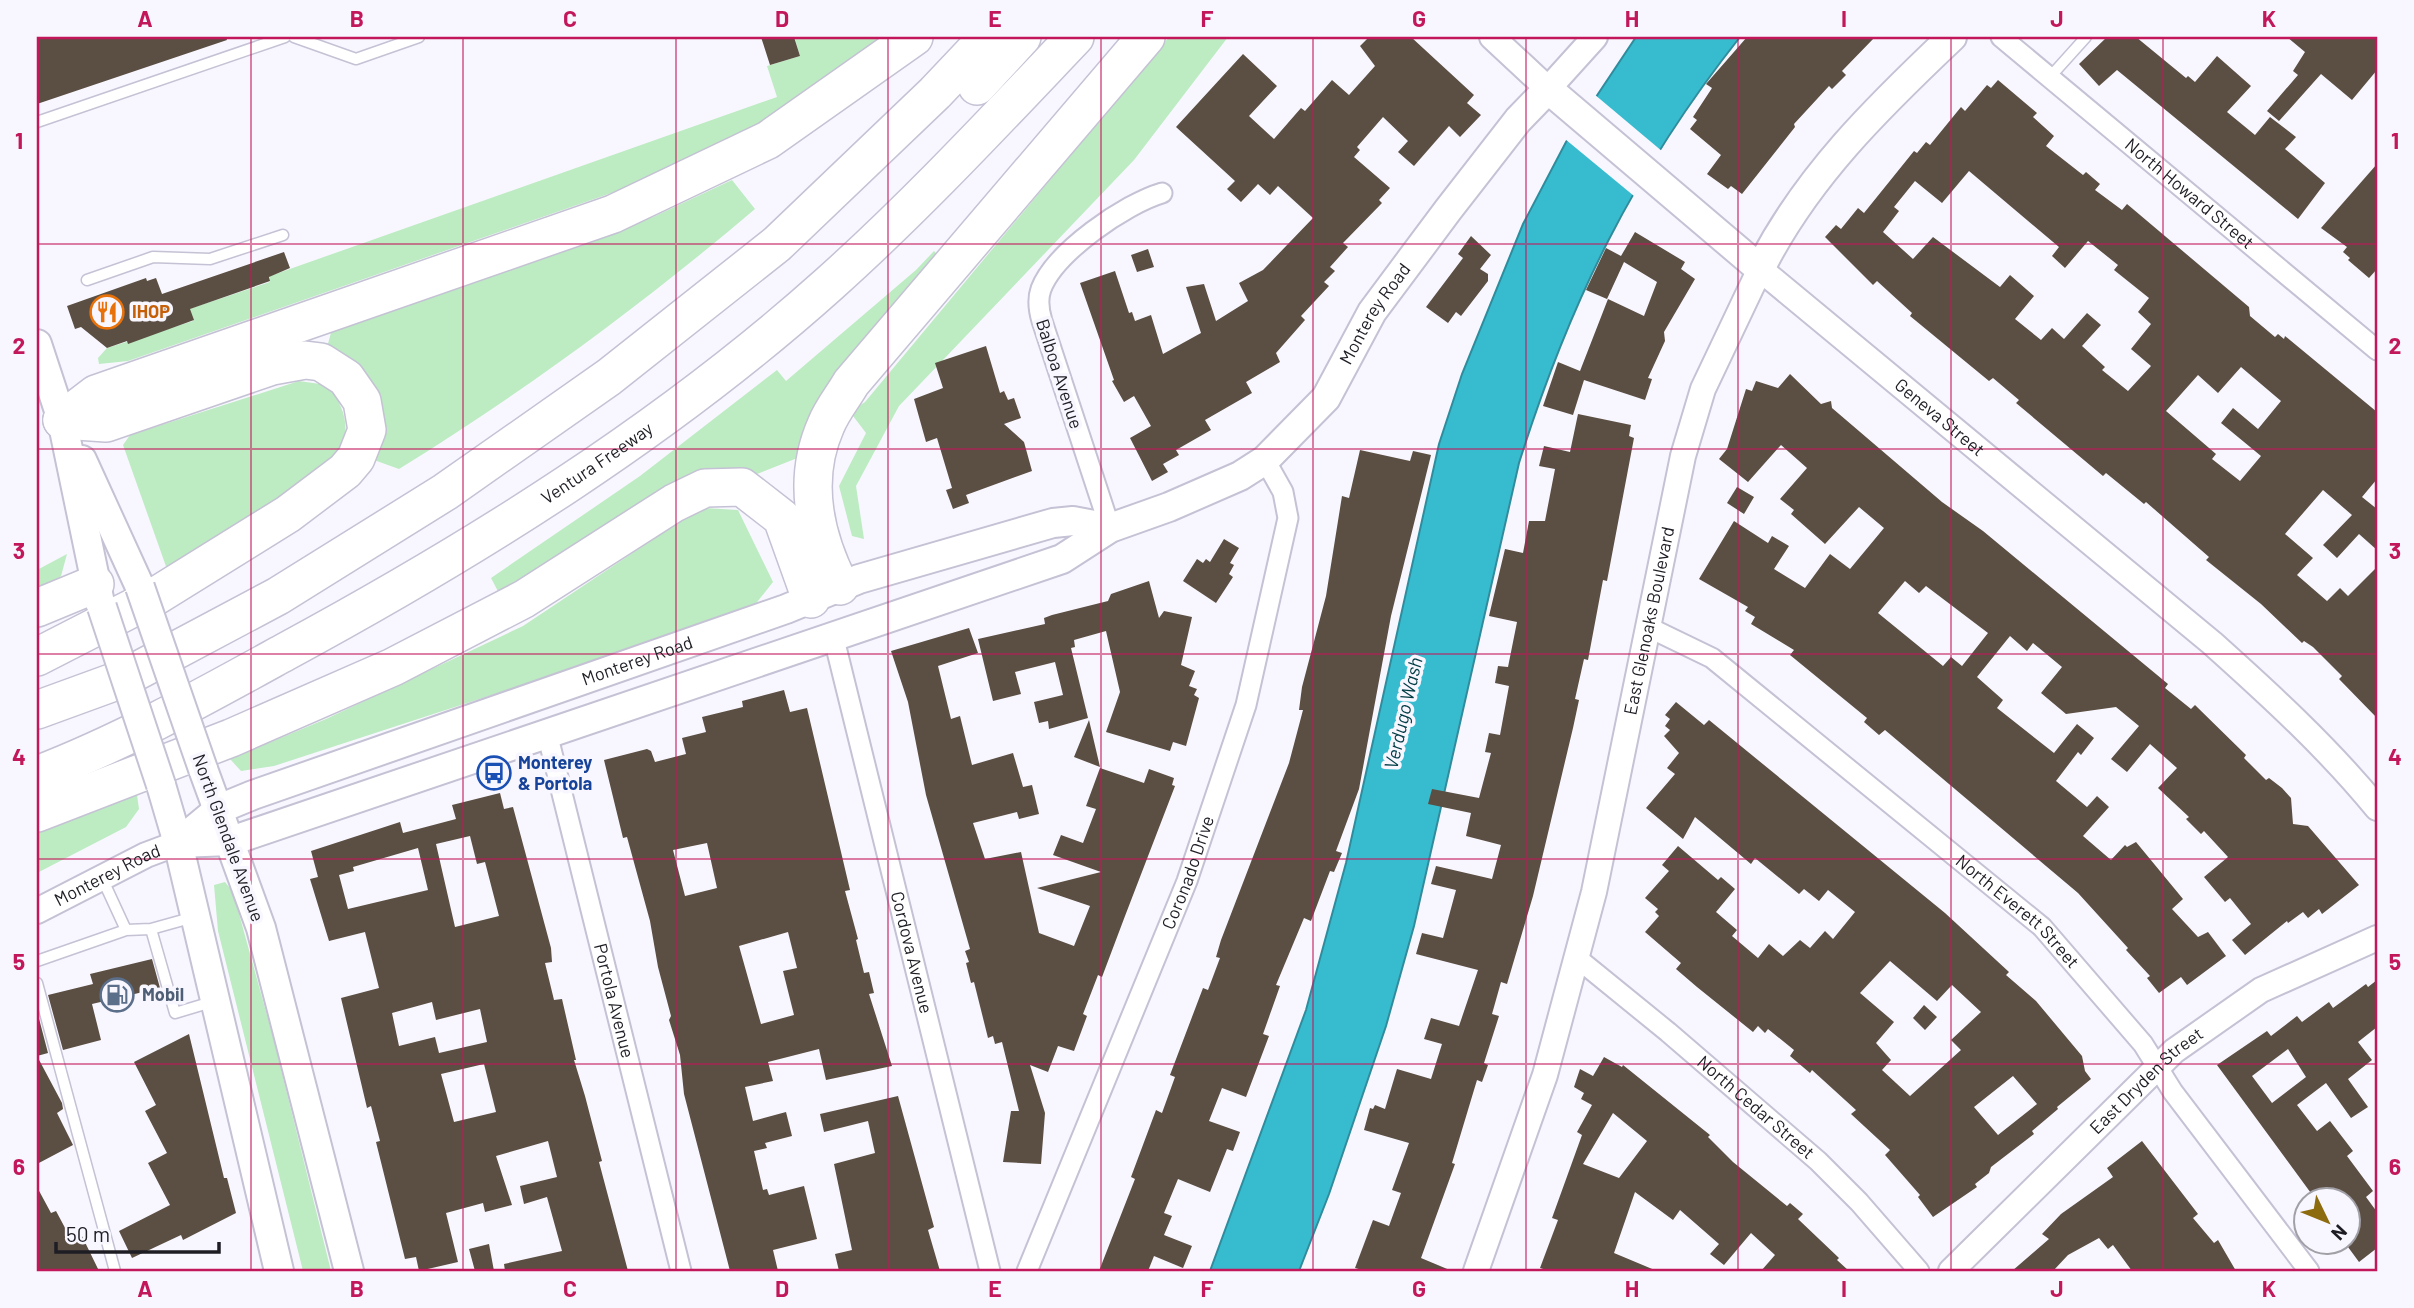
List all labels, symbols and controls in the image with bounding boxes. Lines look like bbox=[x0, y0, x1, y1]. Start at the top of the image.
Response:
text: A bbox=[137, 4, 153, 32]
text: B bbox=[350, 4, 364, 32]
text: C bbox=[563, 4, 577, 32]
text: D bbox=[775, 4, 789, 32]
text: E bbox=[988, 4, 1002, 32]
text: F bbox=[1201, 4, 1214, 32]
text: G bbox=[1412, 4, 1426, 32]
text: H bbox=[1625, 4, 1639, 32]
text: I bbox=[1841, 4, 1847, 32]
text: J bbox=[2050, 4, 2064, 32]
text: K bbox=[2262, 4, 2276, 32]
text: 1 bbox=[15, 126, 23, 154]
text: 1 bbox=[2391, 126, 2399, 154]
street label: North Howard Street bbox=[2121, 133, 2259, 253]
street label: Monterey Road bbox=[1334, 258, 1415, 368]
restaurant icon: IHOP bbox=[88, 293, 126, 331]
place label: IHOP bbox=[132, 300, 170, 322]
street label: Balboa Avenue bbox=[1032, 316, 1088, 431]
text: 2 bbox=[13, 331, 25, 359]
text: 2 bbox=[2389, 331, 2401, 359]
street label: Geneva Street bbox=[1891, 373, 1990, 460]
street label: Ventura Freeway bbox=[537, 417, 657, 508]
street label: East Glenoaks Boulevard bbox=[1618, 525, 1678, 717]
text: 3 bbox=[13, 536, 25, 564]
text: 3 bbox=[2389, 536, 2401, 564]
street label: Monterey Road bbox=[579, 630, 695, 689]
water label: Verdugo Wash bbox=[1378, 655, 1427, 771]
text: 4 bbox=[12, 742, 26, 770]
text: 4 bbox=[2388, 742, 2402, 770]
street label: North Glendale Avenue bbox=[188, 751, 269, 924]
place label: Monterey & Portola bbox=[518, 751, 592, 794]
bus stop icon: Monterey & Portola bbox=[475, 754, 513, 792]
street label: Coronado Drive bbox=[1156, 813, 1218, 932]
street label: Monterey Road bbox=[50, 839, 163, 910]
street label: North Everett Street bbox=[1952, 849, 2084, 972]
street label: Cordova Avenue bbox=[887, 889, 938, 1016]
street label: Portola Avenue bbox=[590, 941, 640, 1060]
text: 5 bbox=[13, 947, 25, 975]
text: 5 bbox=[2389, 947, 2401, 975]
fuel station icon: Mobil bbox=[98, 976, 136, 1014]
place label: Mobil bbox=[142, 983, 184, 1005]
street label: East Dryden Street bbox=[2085, 1022, 2207, 1138]
street label: North Cedar Street bbox=[1693, 1050, 1820, 1163]
text: 6 bbox=[13, 1152, 25, 1180]
text: 6 bbox=[2389, 1152, 2401, 1180]
north arrow bbox=[2292, 1186, 2362, 1256]
scale bar bbox=[56, 1210, 219, 1254]
text: N bbox=[2327, 1220, 2353, 1245]
text: 50 m bbox=[66, 1221, 110, 1246]
text: A bbox=[137, 1274, 153, 1302]
text: B bbox=[350, 1274, 364, 1302]
text: C bbox=[563, 1274, 577, 1302]
text: D bbox=[775, 1274, 789, 1302]
text: E bbox=[988, 1274, 1002, 1302]
text: F bbox=[1201, 1274, 1214, 1302]
text: G bbox=[1412, 1274, 1426, 1302]
text: H bbox=[1625, 1274, 1639, 1302]
text: I bbox=[1841, 1274, 1847, 1302]
text: J bbox=[2050, 1274, 2064, 1302]
text: K bbox=[2262, 1274, 2276, 1302]

